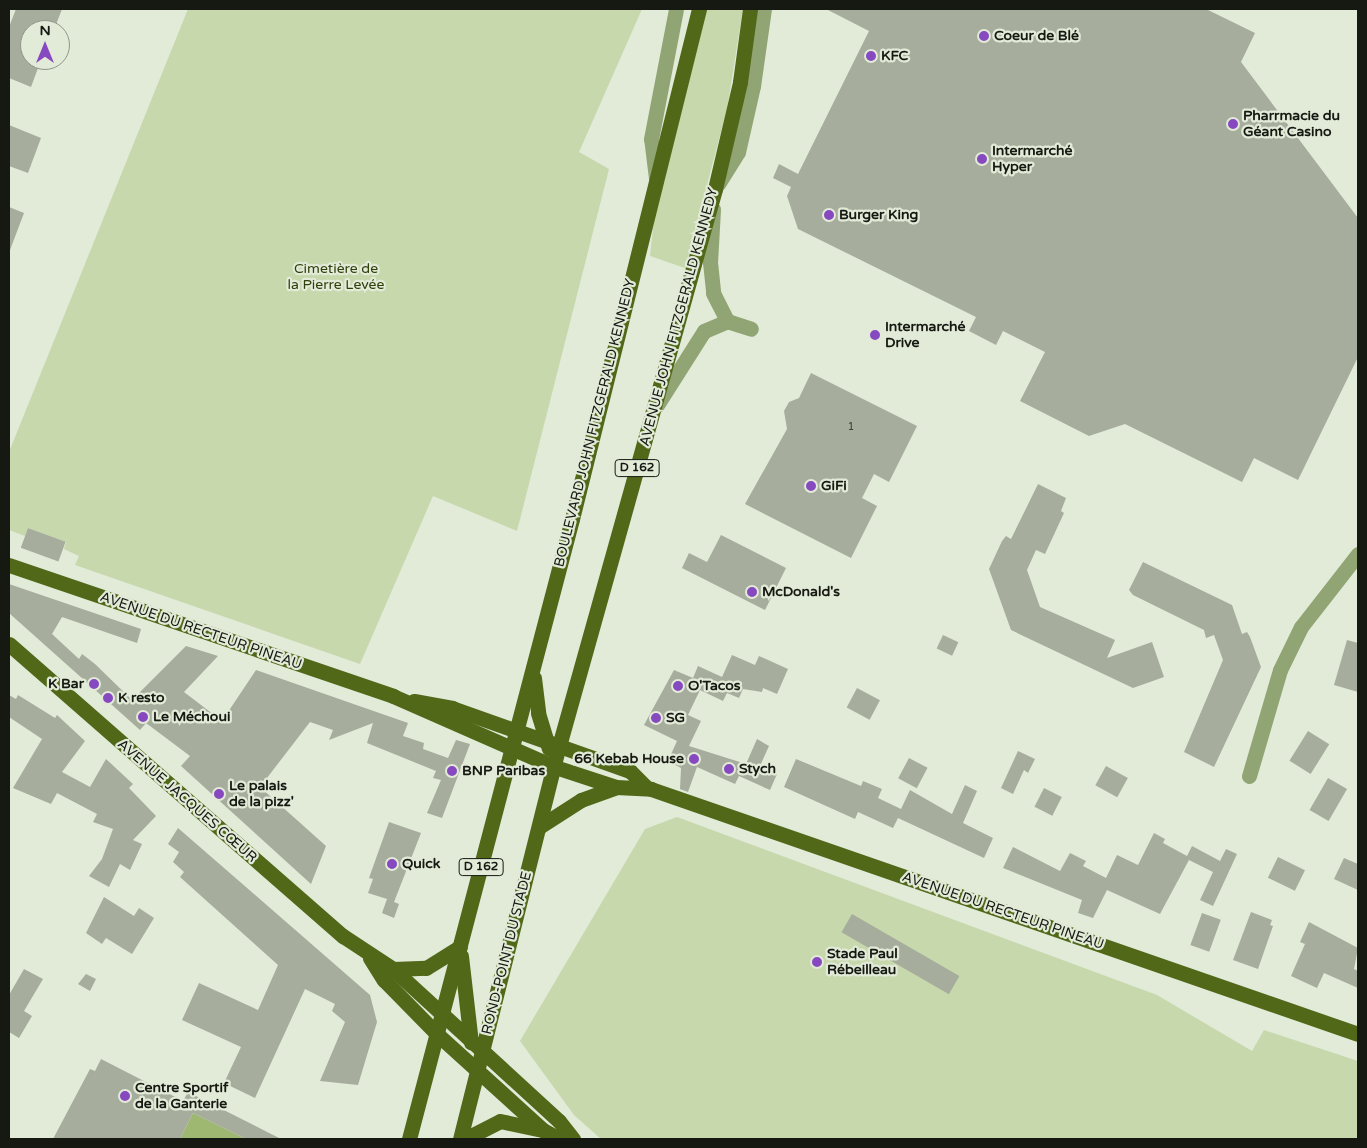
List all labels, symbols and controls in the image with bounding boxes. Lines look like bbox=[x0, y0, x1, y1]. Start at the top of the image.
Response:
north arrow bbox=[20, 20, 70, 70]
text: N bbox=[39, 22, 51, 39]
place label: Coeur de Blé bbox=[994, 28, 1079, 44]
marker: Coeur de Blé bbox=[978, 30, 990, 42]
place label: KFC bbox=[881, 48, 908, 64]
marker: KFC bbox=[865, 50, 877, 62]
place label: Pharrmacie du Géant Casino bbox=[1243, 108, 1340, 140]
marker: Pharrmacie du Géant Casino bbox=[1227, 118, 1239, 130]
place label: Intermarché Hyper bbox=[992, 143, 1073, 176]
marker: Intermarché Hyper bbox=[976, 153, 988, 165]
street label: AVENUE JOHN FITZGERALD KENNEDY bbox=[636, 186, 722, 448]
place label: Burger King bbox=[839, 207, 918, 223]
marker: Burger King bbox=[823, 209, 835, 221]
park label: Cimetière de la Pierre Levée bbox=[288, 261, 384, 294]
street label: BOULEVARD JOHN FITZGERALD KENNEDY bbox=[551, 277, 639, 569]
place label: Intermarché Drive bbox=[885, 319, 966, 352]
marker: Intermarché Drive bbox=[869, 329, 881, 341]
house number: 1 bbox=[848, 420, 854, 434]
road number: D 162 bbox=[614, 458, 660, 478]
place label: GiFi bbox=[821, 478, 847, 494]
marker: GiFi bbox=[805, 480, 817, 492]
place label: McDonald's bbox=[762, 584, 840, 600]
marker: McDonald's bbox=[746, 586, 758, 598]
street label: AVENUE DU RECTEUR PINEAU bbox=[98, 589, 304, 673]
place label: K Bar bbox=[48, 676, 84, 692]
marker: K Bar bbox=[88, 678, 100, 690]
place label: O'Tacos bbox=[688, 678, 740, 694]
marker: O'Tacos bbox=[672, 680, 684, 692]
place label: K resto bbox=[118, 690, 165, 706]
marker: K resto bbox=[102, 692, 114, 704]
place label: Le Méchoui bbox=[153, 709, 230, 725]
place label: SG bbox=[666, 710, 685, 726]
marker: Le Méchoui bbox=[137, 711, 149, 723]
marker: SG bbox=[650, 712, 662, 724]
street label: AVENUE JACQUES CŒUR bbox=[114, 736, 260, 866]
place label: 66 Kebab House bbox=[574, 751, 684, 767]
marker: 66 Kebab House bbox=[688, 753, 700, 765]
place label: Stych bbox=[739, 761, 776, 777]
place label: BNP Paribas bbox=[462, 763, 545, 779]
marker: Stych bbox=[723, 763, 735, 775]
marker: BNP Paribas bbox=[446, 765, 458, 777]
place label: Le palais de la pizz' bbox=[229, 778, 294, 810]
marker: Le palais de la pizz' bbox=[213, 788, 225, 800]
place label: Quick bbox=[402, 856, 440, 872]
marker: Quick bbox=[386, 858, 398, 870]
road number: D 162 bbox=[458, 858, 504, 876]
street label: AVENUE DU RECTEUR PINEAU bbox=[900, 869, 1106, 953]
street label: ROND-POINT DU STADE bbox=[479, 870, 535, 1036]
place label: Stade Paul Rébeilleau bbox=[827, 946, 898, 979]
marker: Stade Paul Rébeilleau bbox=[811, 956, 823, 968]
place label: Centre Sportif de la Ganterie bbox=[135, 1080, 228, 1112]
marker: Centre Sportif de la Ganterie bbox=[119, 1090, 131, 1102]

